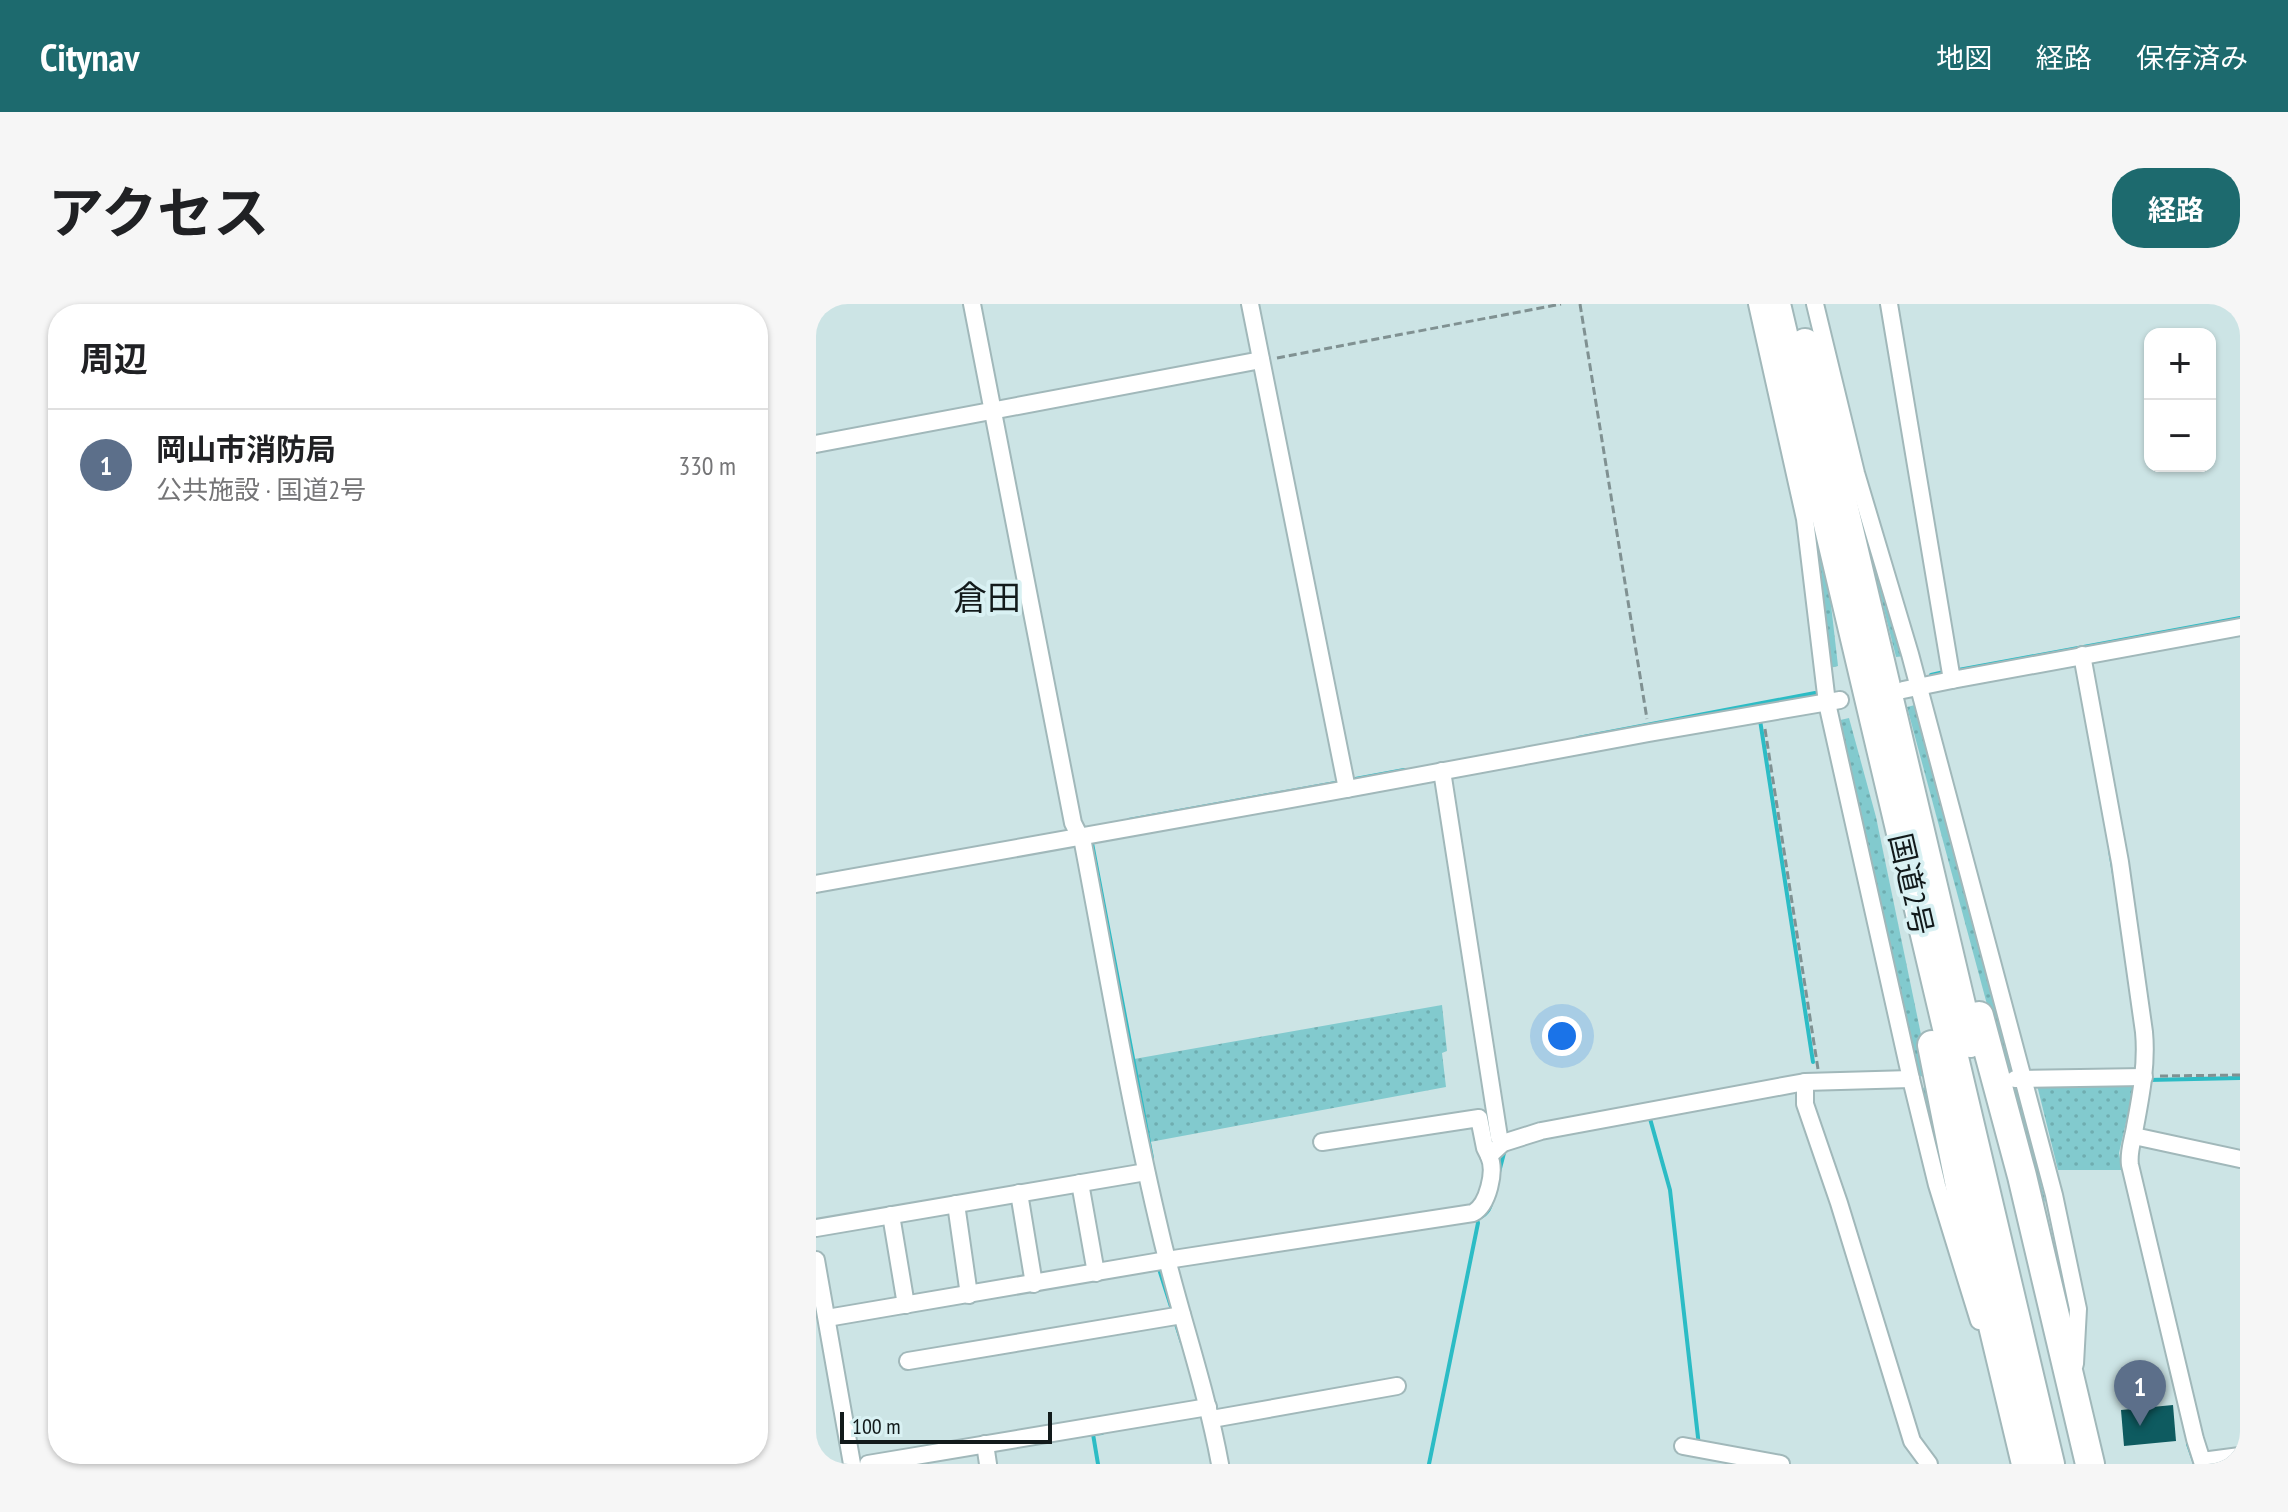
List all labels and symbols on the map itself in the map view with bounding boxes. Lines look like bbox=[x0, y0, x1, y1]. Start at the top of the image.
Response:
district label: 倉田 bbox=[953, 575, 1021, 619]
street label: 国道2号 bbox=[1881, 829, 1943, 939]
your location bbox=[1542, 1016, 1582, 1056]
pin: 1 bbox=[2114, 1360, 2166, 1426]
scale bar bbox=[840, 1408, 1052, 1444]

